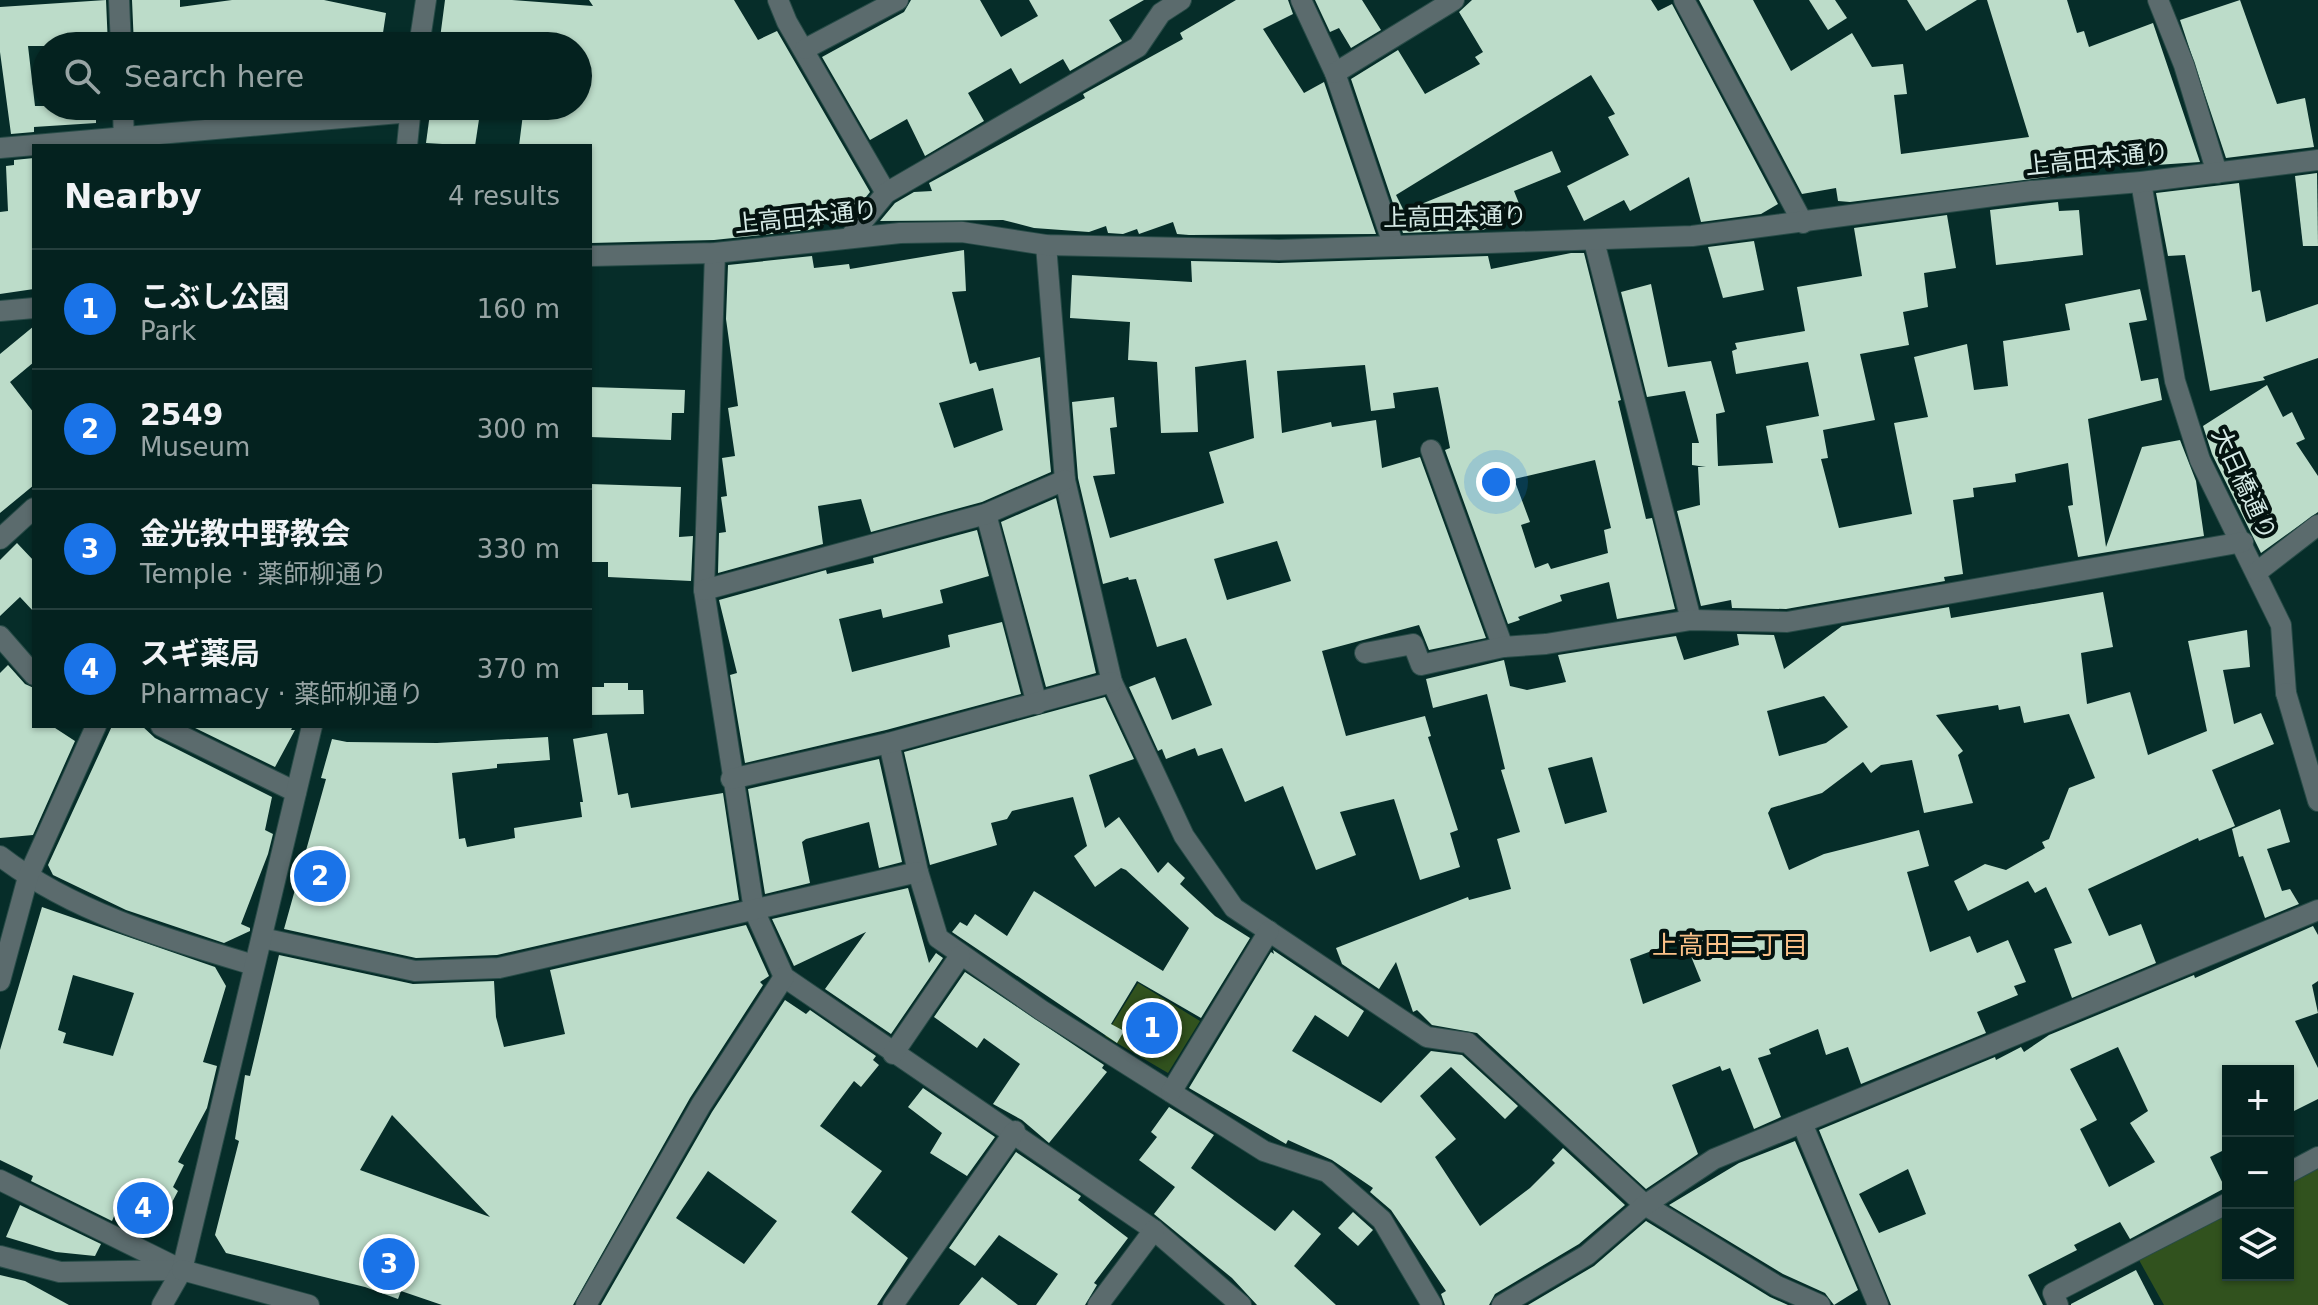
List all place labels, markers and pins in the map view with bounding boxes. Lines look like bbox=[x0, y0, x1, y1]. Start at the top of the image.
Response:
pin: 2 bbox=[294, 846, 346, 906]
pin: 1 bbox=[1126, 998, 1178, 1058]
pin: 4 bbox=[117, 1178, 169, 1238]
pin: 3 bbox=[363, 1234, 415, 1294]

